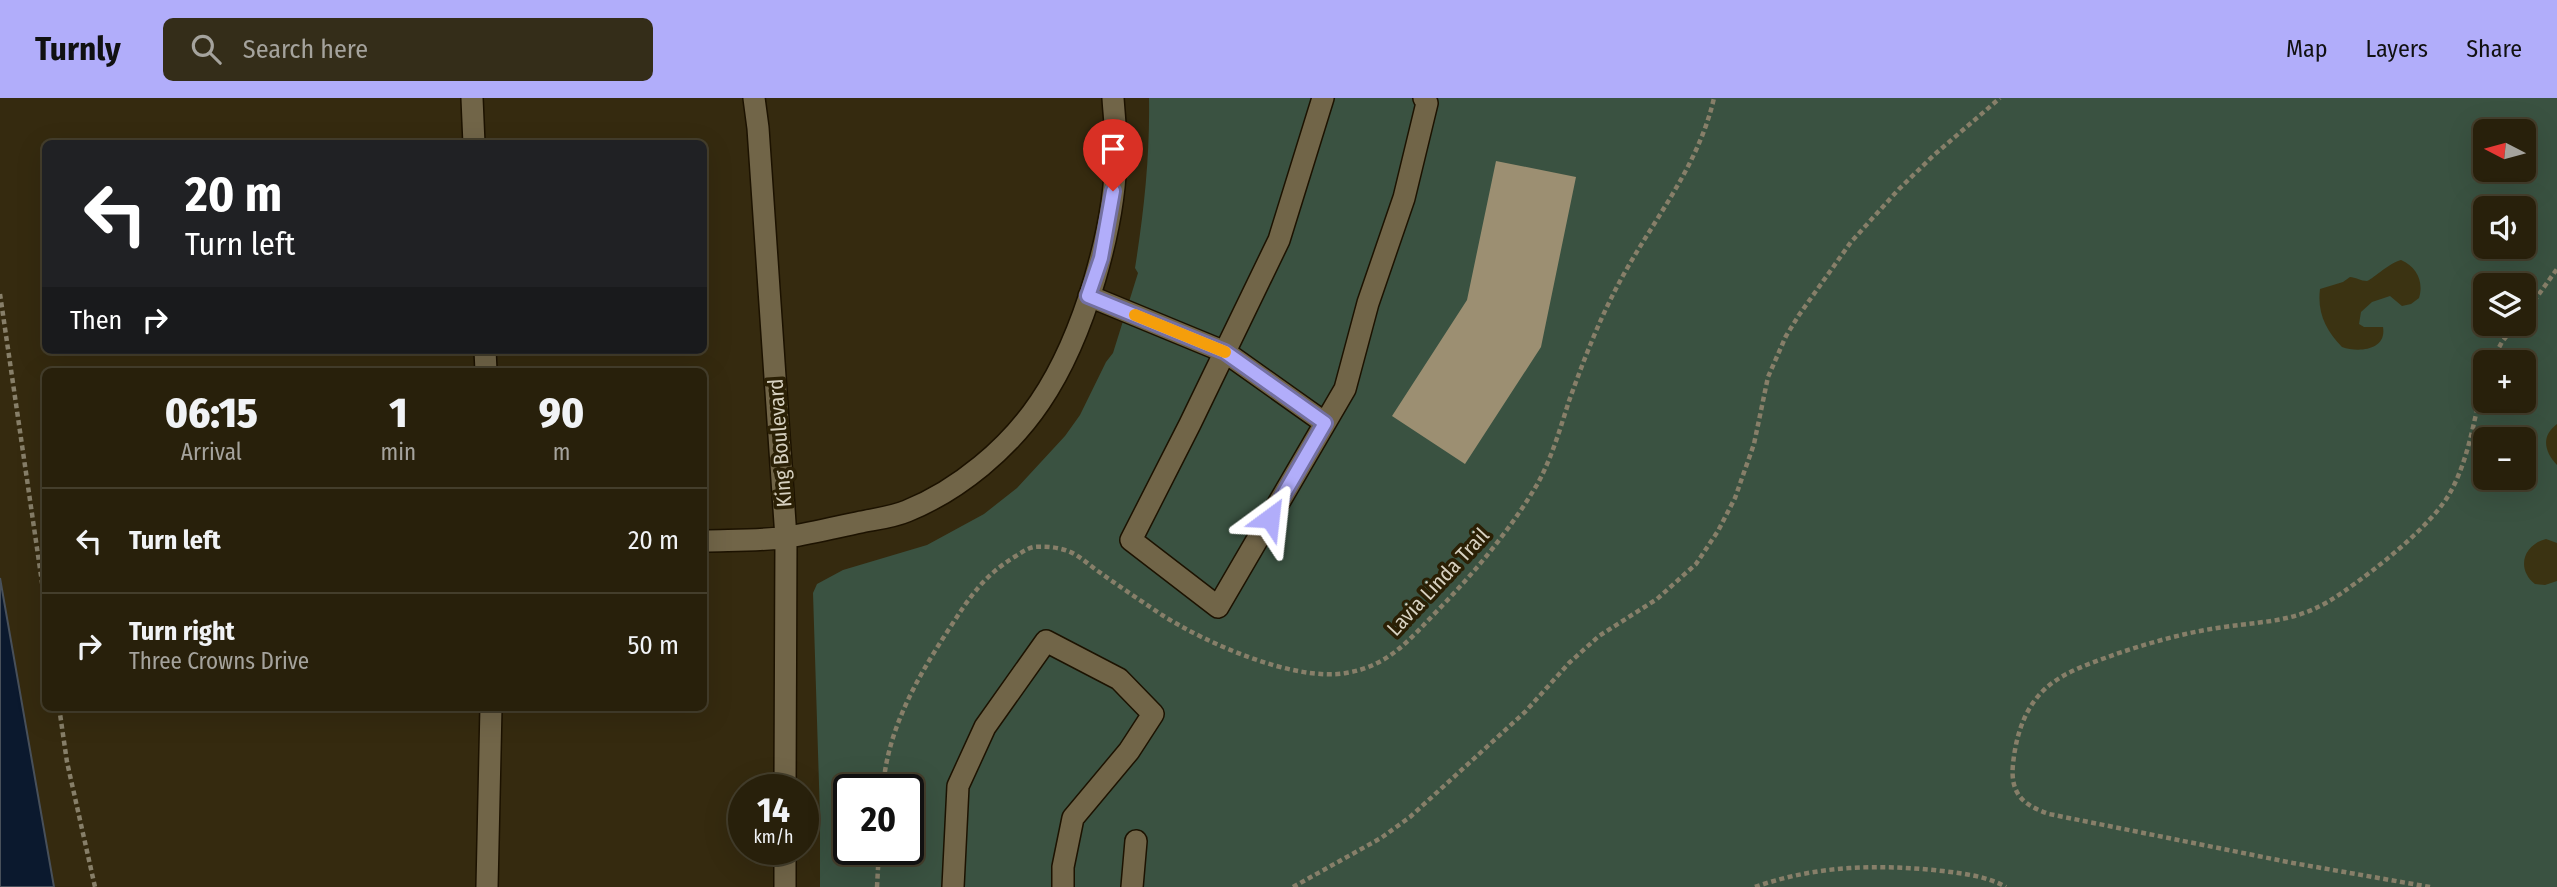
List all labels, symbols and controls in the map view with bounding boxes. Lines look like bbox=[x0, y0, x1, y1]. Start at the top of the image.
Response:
search box bbox=[163, 18, 653, 81]
text: Turnly bbox=[35, 29, 121, 69]
icon: search bbox=[187, 30, 225, 68]
text: Search here bbox=[243, 34, 368, 65]
text: Map bbox=[2286, 35, 2328, 63]
text: Layers bbox=[2366, 35, 2428, 63]
text: Share bbox=[2466, 35, 2522, 63]
pin bbox=[1083, 119, 1143, 191]
north arrow bbox=[2473, 119, 2536, 182]
map controls bbox=[2473, 119, 2536, 490]
icon: arrive bbox=[1094, 130, 1132, 168]
text: 20 m bbox=[185, 165, 282, 224]
icon: left bbox=[70, 168, 161, 259]
button: sound bbox=[2473, 196, 2536, 259]
text: Turn left bbox=[185, 225, 295, 263]
button: layers bbox=[2473, 273, 2536, 336]
icon: right bbox=[136, 301, 174, 339]
text: Then bbox=[70, 305, 122, 336]
button: + bbox=[2473, 350, 2536, 413]
street label: King Boulevard bbox=[763, 378, 797, 508]
text: 06:15 bbox=[165, 388, 258, 438]
text: 1 bbox=[389, 388, 407, 438]
text: 90 bbox=[539, 388, 584, 438]
button: − bbox=[2473, 427, 2536, 490]
text: Arrival bbox=[181, 438, 242, 466]
text: min bbox=[381, 438, 416, 466]
text: m bbox=[553, 438, 570, 466]
position arrow bbox=[1233, 481, 1307, 555]
icon: left bbox=[70, 522, 108, 560]
street label: Lavia Linda Trail bbox=[1381, 522, 1495, 641]
text: Turn left bbox=[129, 525, 221, 556]
text: 20 m bbox=[628, 525, 679, 556]
text: Turn right bbox=[129, 616, 235, 647]
icon: right bbox=[70, 627, 108, 665]
text: 50 m bbox=[627, 630, 679, 661]
text: Three Crowns Drive bbox=[129, 647, 309, 675]
speed limit sign: 20 bbox=[833, 774, 924, 865]
text: 14 bbox=[757, 789, 790, 831]
text: km/h bbox=[753, 826, 794, 848]

